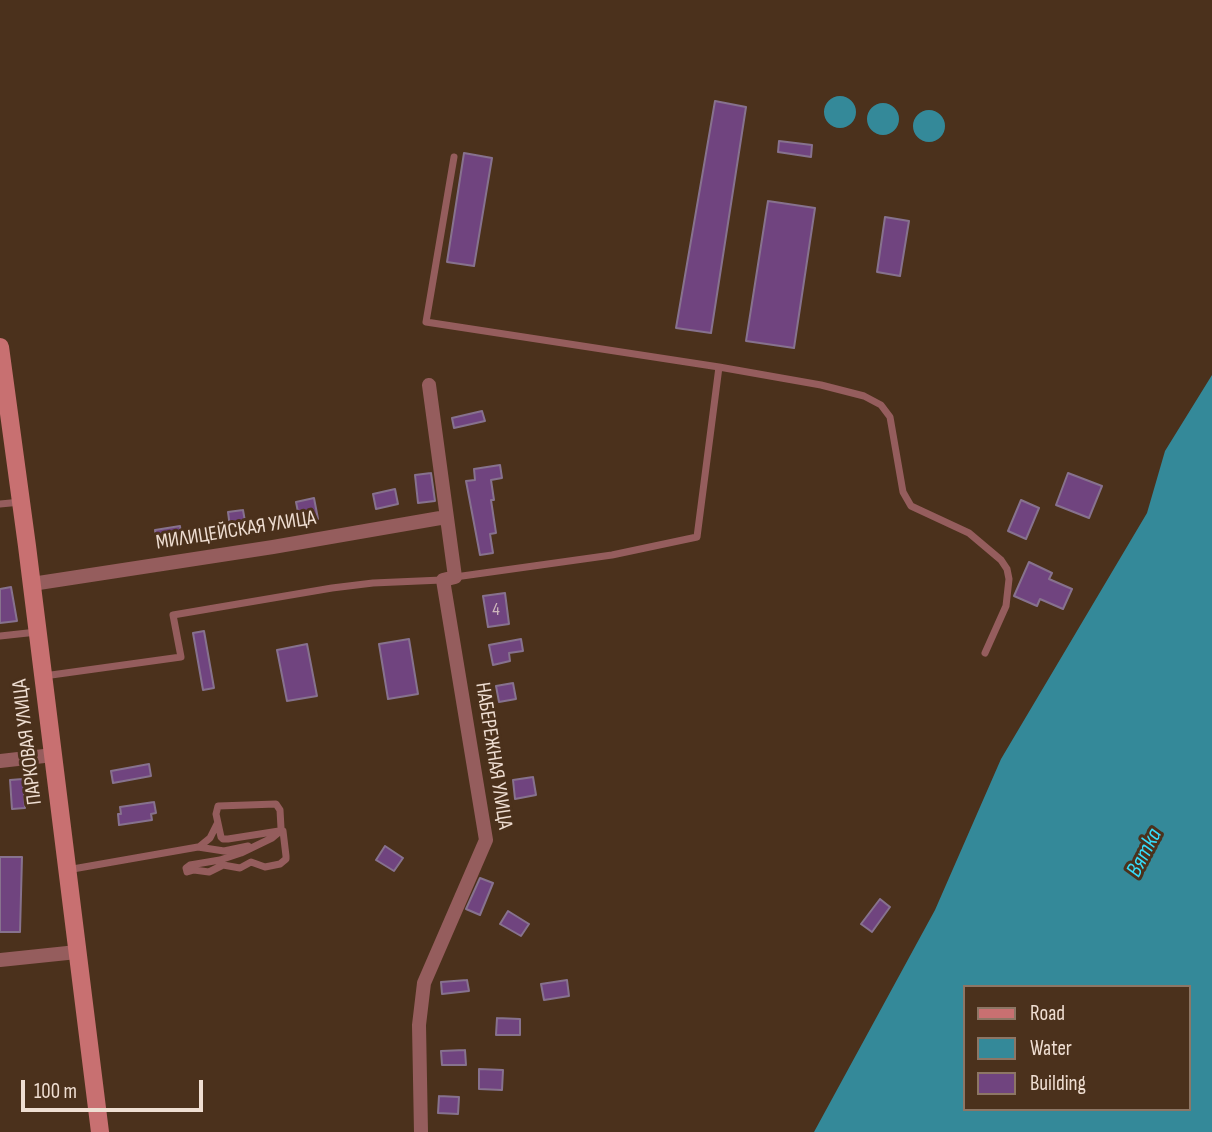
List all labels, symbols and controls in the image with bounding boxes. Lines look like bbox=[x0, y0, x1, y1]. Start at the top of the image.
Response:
street label: МИЛИЦЕЙСКАЯ УЛИЦА bbox=[154, 506, 318, 556]
house number: 4 bbox=[492, 599, 500, 621]
street label: ПАРКОВАЯ УЛИЦА bbox=[8, 678, 48, 806]
street label: НАБЕРЕЖНАЯ УЛИЦА bbox=[469, 681, 517, 831]
water label: Вятка bbox=[1121, 824, 1169, 882]
legend bbox=[964, 985, 1191, 1111]
text: Road bbox=[1030, 1001, 1065, 1026]
text: Water bbox=[1030, 1036, 1072, 1061]
scale bar bbox=[24, 1066, 206, 1110]
text: Building bbox=[1030, 1071, 1086, 1096]
text: 100 m bbox=[34, 1079, 77, 1104]

